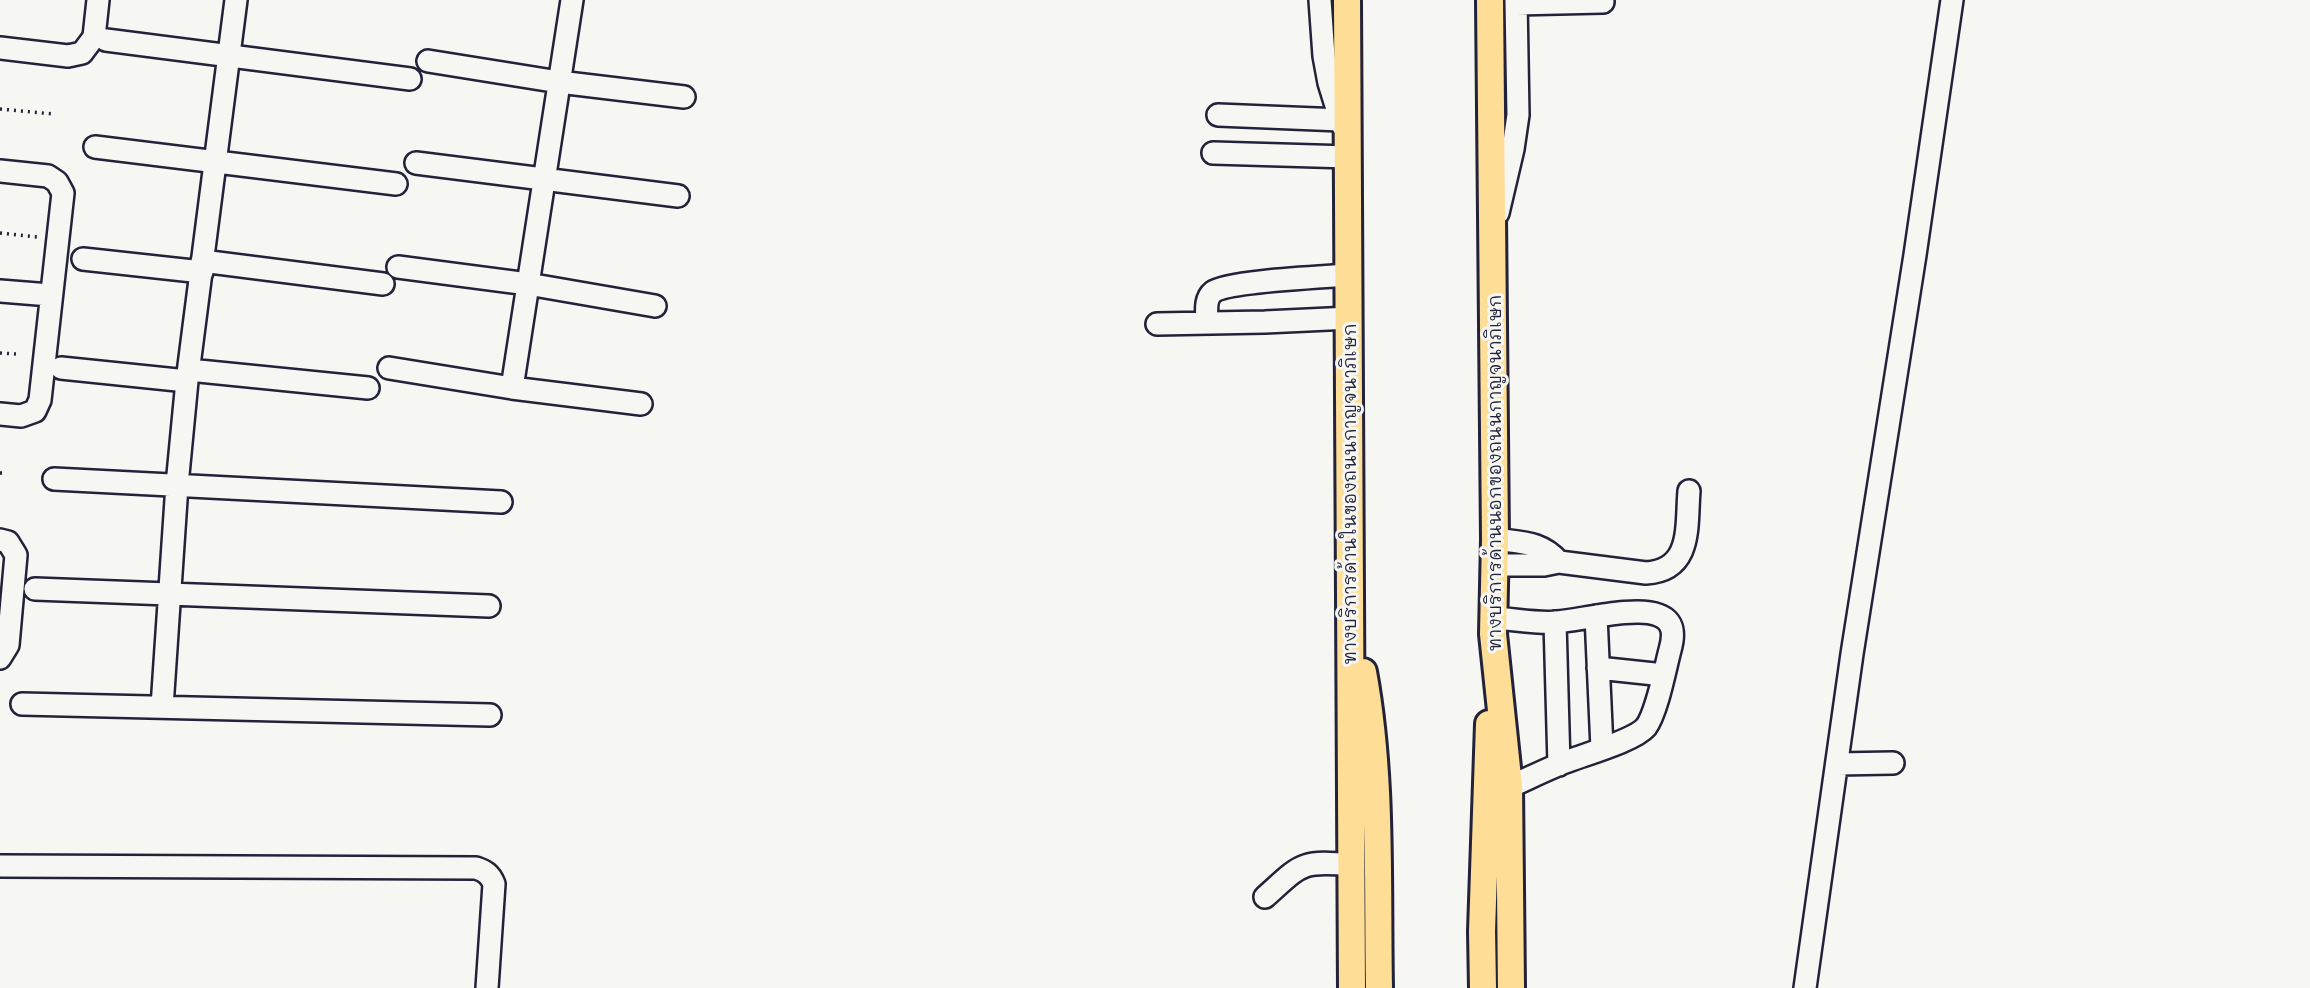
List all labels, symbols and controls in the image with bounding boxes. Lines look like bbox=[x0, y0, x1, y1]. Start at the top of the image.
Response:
street label: ทางบริการด้านนอกของถนนกาญจนาภิเษก bbox=[1484, 295, 1506, 651]
street label: ทางบริการด้านในของถนนกาญจนาภิเษก bbox=[1339, 323, 1361, 665]

